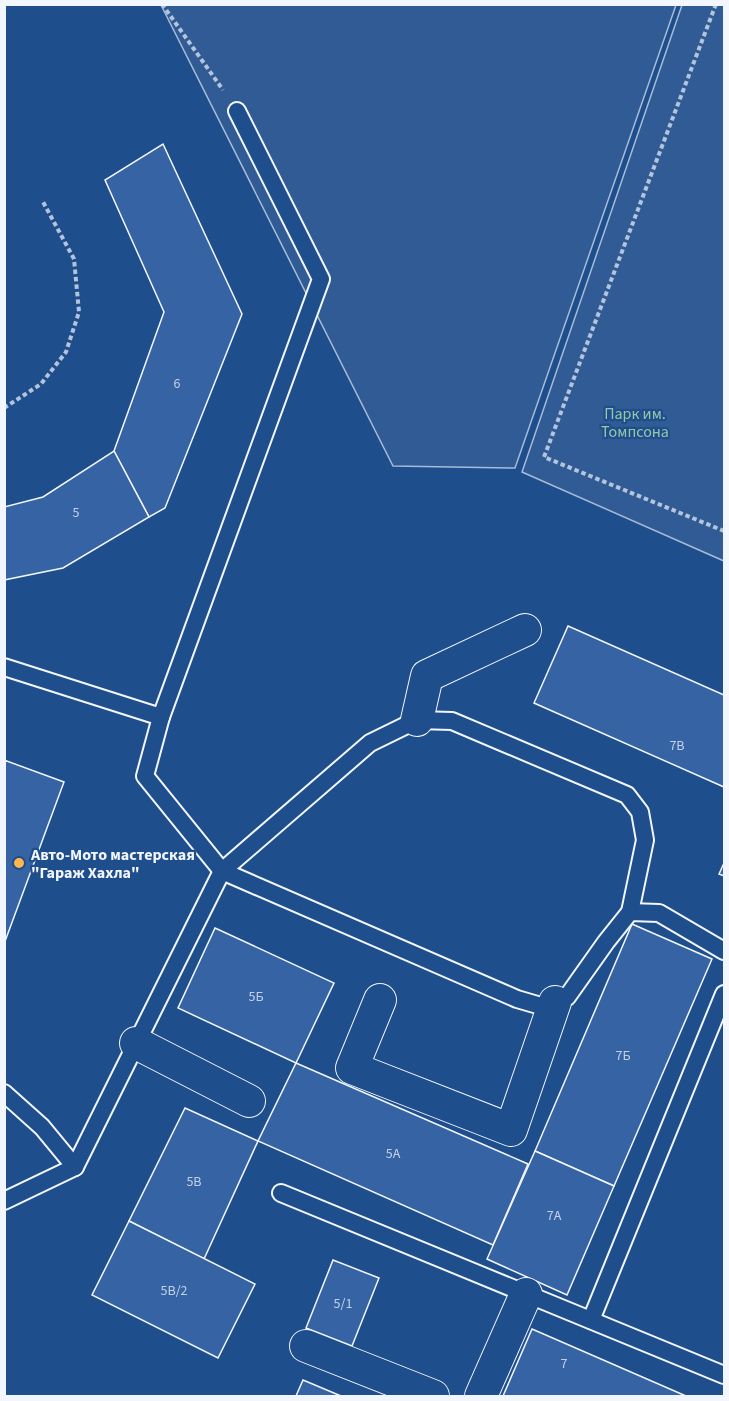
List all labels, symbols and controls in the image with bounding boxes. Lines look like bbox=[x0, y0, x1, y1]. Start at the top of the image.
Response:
house number: 6 bbox=[174, 374, 181, 394]
park label: Парк им. Томпсона bbox=[601, 403, 669, 443]
house number: 5 bbox=[73, 503, 80, 523]
house number: 7В bbox=[669, 736, 685, 756]
place label: Авто-Мото мастерская "Гараж Хахла" bbox=[30, 844, 195, 884]
marker: Авто-Мото мастерская "Гараж Хахла" bbox=[12, 856, 26, 870]
house number: 5Б bbox=[248, 987, 264, 1007]
house number: 7Б bbox=[615, 1046, 631, 1066]
house number: 5А bbox=[386, 1144, 401, 1164]
house number: 5В bbox=[186, 1172, 202, 1192]
house number: 7А bbox=[547, 1206, 562, 1226]
house number: 5В/2 bbox=[160, 1281, 188, 1301]
house number: 5/1 bbox=[334, 1294, 352, 1314]
house number: 7 bbox=[561, 1354, 568, 1374]

